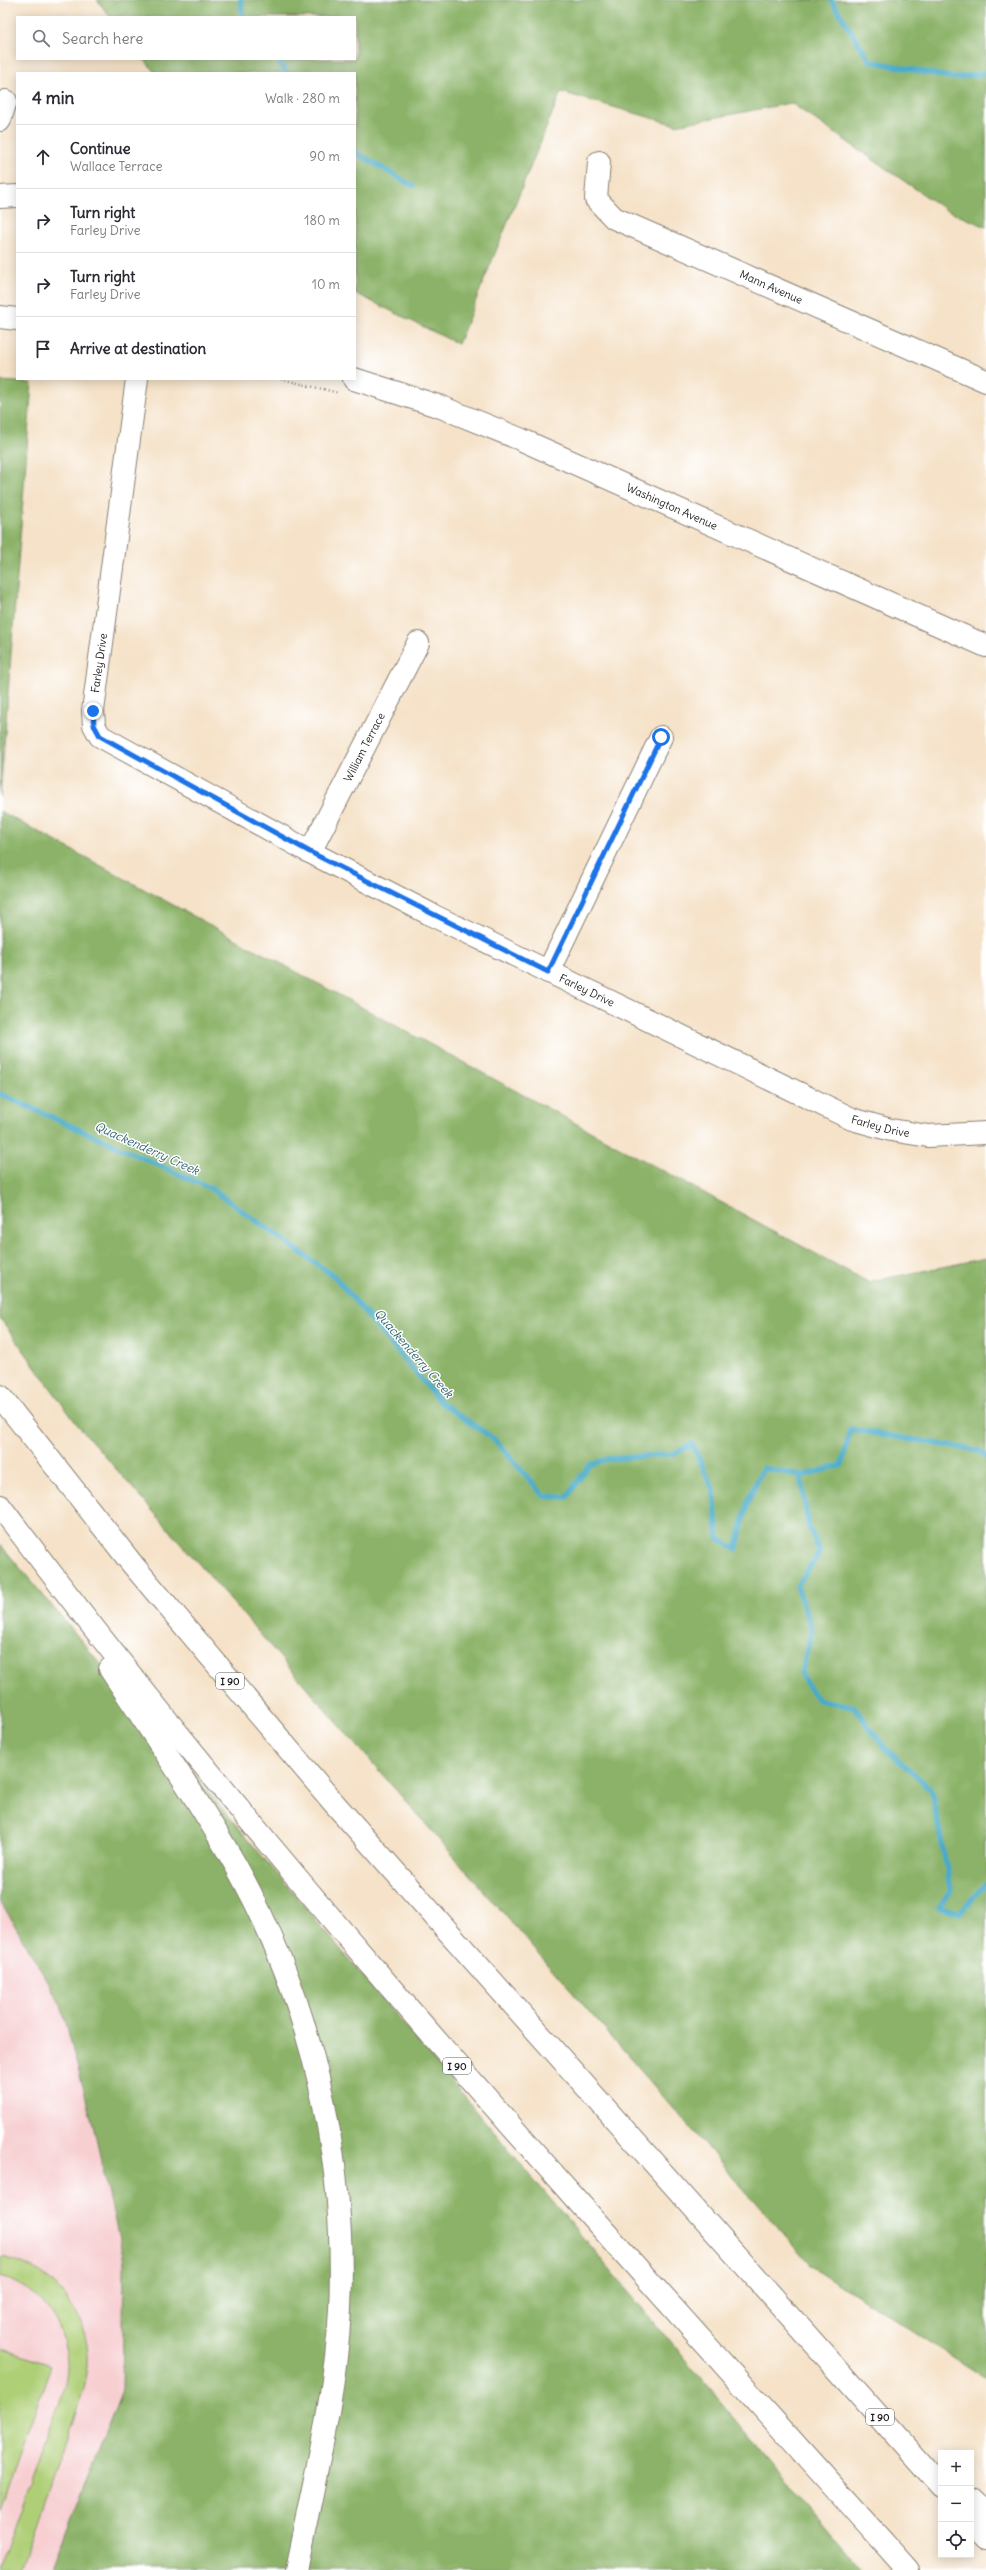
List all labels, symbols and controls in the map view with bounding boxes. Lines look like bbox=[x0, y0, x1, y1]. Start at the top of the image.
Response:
search box bbox=[16, 16, 356, 60]
icon: search bbox=[30, 27, 52, 49]
text: Search here bbox=[62, 29, 143, 48]
text: 4 min bbox=[32, 87, 74, 109]
text: Walk · 280 m bbox=[265, 90, 340, 107]
text: Continue bbox=[70, 139, 131, 158]
icon: ahead bbox=[32, 146, 54, 168]
text: 90 m bbox=[309, 148, 340, 165]
text: Wallace Terrace bbox=[70, 158, 163, 175]
text: Turn right bbox=[70, 203, 135, 222]
icon: right bbox=[32, 210, 54, 232]
text: 180 m bbox=[304, 212, 340, 229]
text: Farley Drive bbox=[70, 222, 141, 239]
text: Turn right bbox=[70, 267, 135, 286]
street label: Mann Avenue bbox=[738, 267, 805, 307]
icon: right bbox=[32, 274, 54, 296]
text: 10 m bbox=[312, 276, 340, 293]
text: Farley Drive bbox=[70, 286, 141, 303]
icon: arrive bbox=[32, 338, 54, 360]
text: Arrive at destination bbox=[70, 339, 206, 358]
street label: Washington Avenue bbox=[624, 480, 720, 533]
street label: Farley Drive bbox=[88, 632, 110, 694]
route end bbox=[84, 702, 102, 720]
street label: William Terrace bbox=[341, 710, 388, 784]
route start bbox=[652, 728, 670, 746]
street label: Farley Drive bbox=[557, 971, 617, 1010]
street label: Farley Drive bbox=[850, 1112, 911, 1140]
water label: Quackenderry Creek bbox=[92, 1118, 202, 1178]
water label: Quackenderry Creek bbox=[371, 1306, 457, 1401]
road number: I 90 bbox=[216, 1673, 244, 1689]
road number: I 90 bbox=[443, 2058, 471, 2074]
road number: I 90 bbox=[866, 2409, 894, 2425]
map controls bbox=[938, 2450, 974, 2558]
button: + bbox=[938, 2450, 974, 2486]
button: − bbox=[938, 2486, 974, 2522]
button: locate bbox=[938, 2522, 974, 2558]

